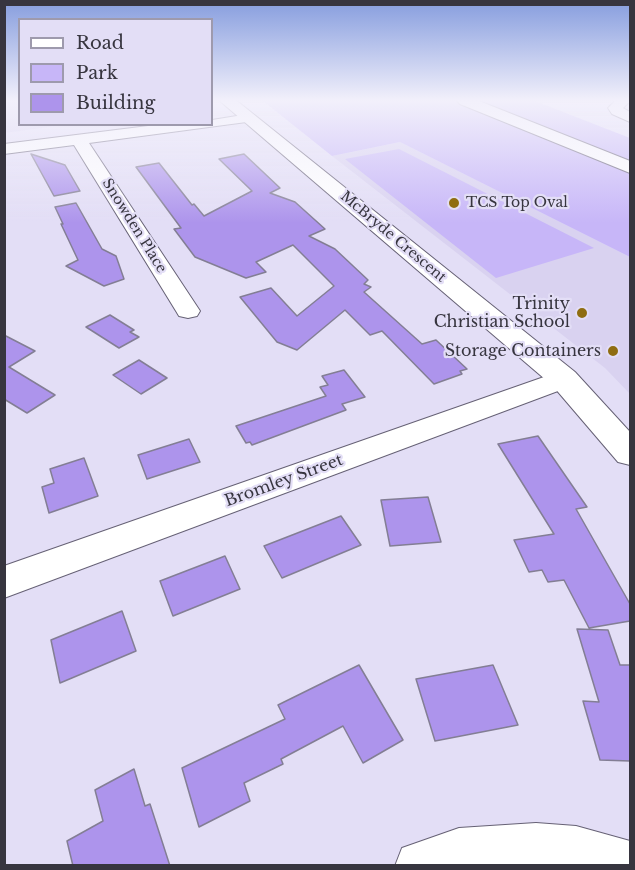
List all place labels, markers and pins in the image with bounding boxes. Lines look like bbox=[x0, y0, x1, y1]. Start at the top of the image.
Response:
place label: TCS Top Oval bbox=[466, 195, 568, 211]
marker: TCS Top Oval bbox=[447, 196, 461, 210]
place label: Trinity Christian School bbox=[434, 294, 570, 332]
marker: Trinity Christian School bbox=[575, 306, 589, 320]
place label: Storage Containers bbox=[445, 341, 601, 361]
marker: Storage Containers bbox=[606, 344, 620, 358]

